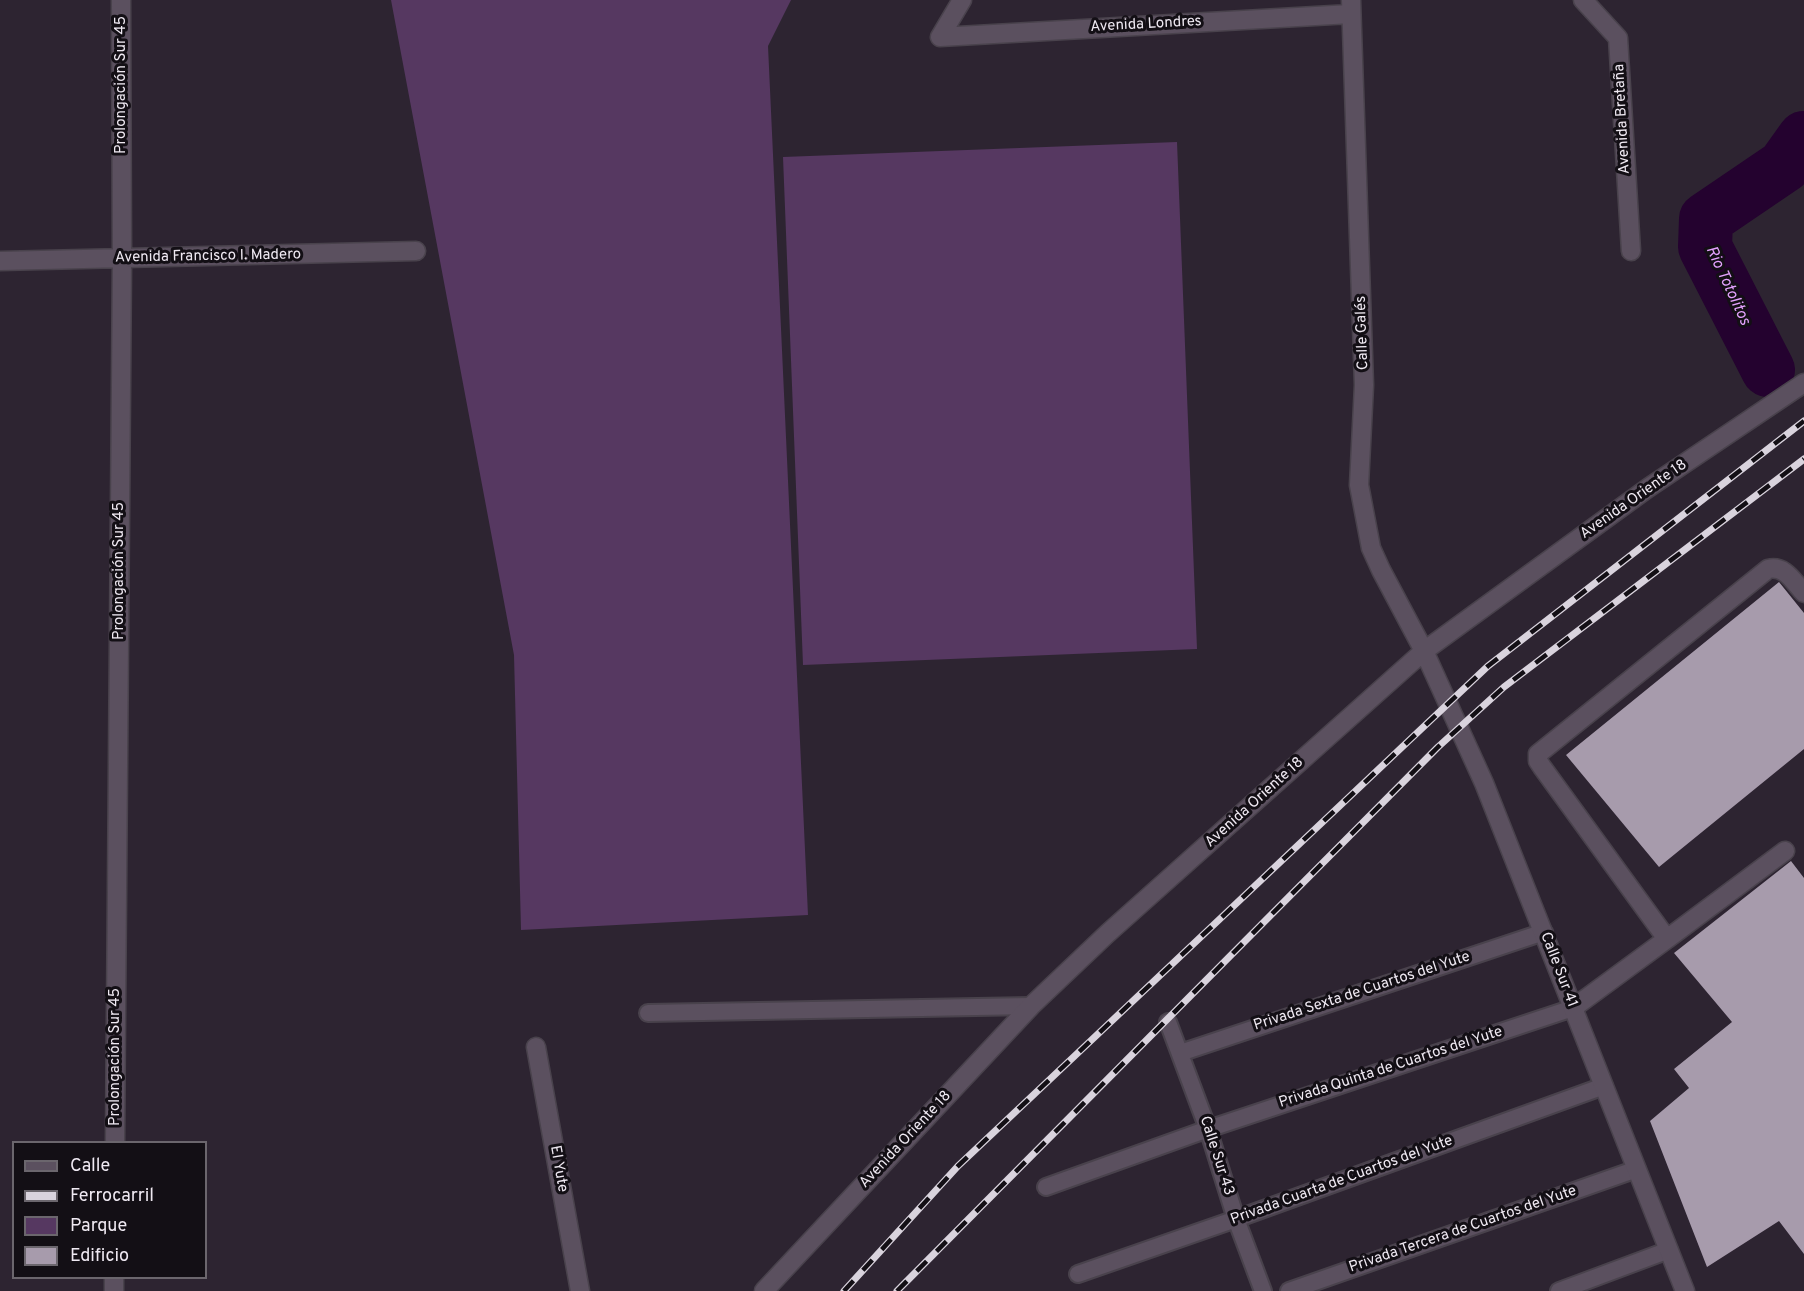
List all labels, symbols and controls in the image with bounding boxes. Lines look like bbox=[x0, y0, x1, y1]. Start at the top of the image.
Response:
street label: Avenida Londres bbox=[1090, 13, 1202, 37]
street label: Prolongación Sur 45 bbox=[113, 16, 131, 154]
street label: Avenida Bretaña bbox=[1611, 63, 1635, 175]
water label: Rio Totolitos bbox=[1700, 243, 1754, 329]
street label: Avenida Francisco I. Madero bbox=[115, 246, 301, 268]
street label: Calle Galés bbox=[1353, 296, 1373, 370]
street label: Avenida Oriente 18 bbox=[1577, 456, 1691, 544]
street label: Prolongación Sur 45 bbox=[111, 502, 129, 640]
street label: Avenida Oriente 18 bbox=[1202, 754, 1308, 852]
street label: Calle Sur 41 bbox=[1535, 930, 1581, 1010]
street label: Privada Sexta de Cuartos del Yute bbox=[1251, 948, 1473, 1036]
street label: Prolongación Sur 45 bbox=[107, 988, 125, 1126]
street label: Privada Quinta de Cuartos del Yute bbox=[1277, 1023, 1505, 1113]
street label: Avenida Oriente 18 bbox=[856, 1088, 956, 1192]
street label: Calle Sur 43 bbox=[1195, 1114, 1237, 1198]
street label: Privada Cuarta de Cuartos del Yute bbox=[1228, 1132, 1456, 1230]
legend bbox=[12, 1141, 207, 1279]
street label: El Yute bbox=[545, 1144, 571, 1194]
text: Calle bbox=[70, 1155, 110, 1178]
street label: Privada Tercera de Cuartos del Yute bbox=[1347, 1182, 1579, 1278]
text: Ferrocarril bbox=[70, 1185, 154, 1208]
text: Parque bbox=[70, 1215, 127, 1238]
text: Edificio bbox=[70, 1245, 129, 1268]

